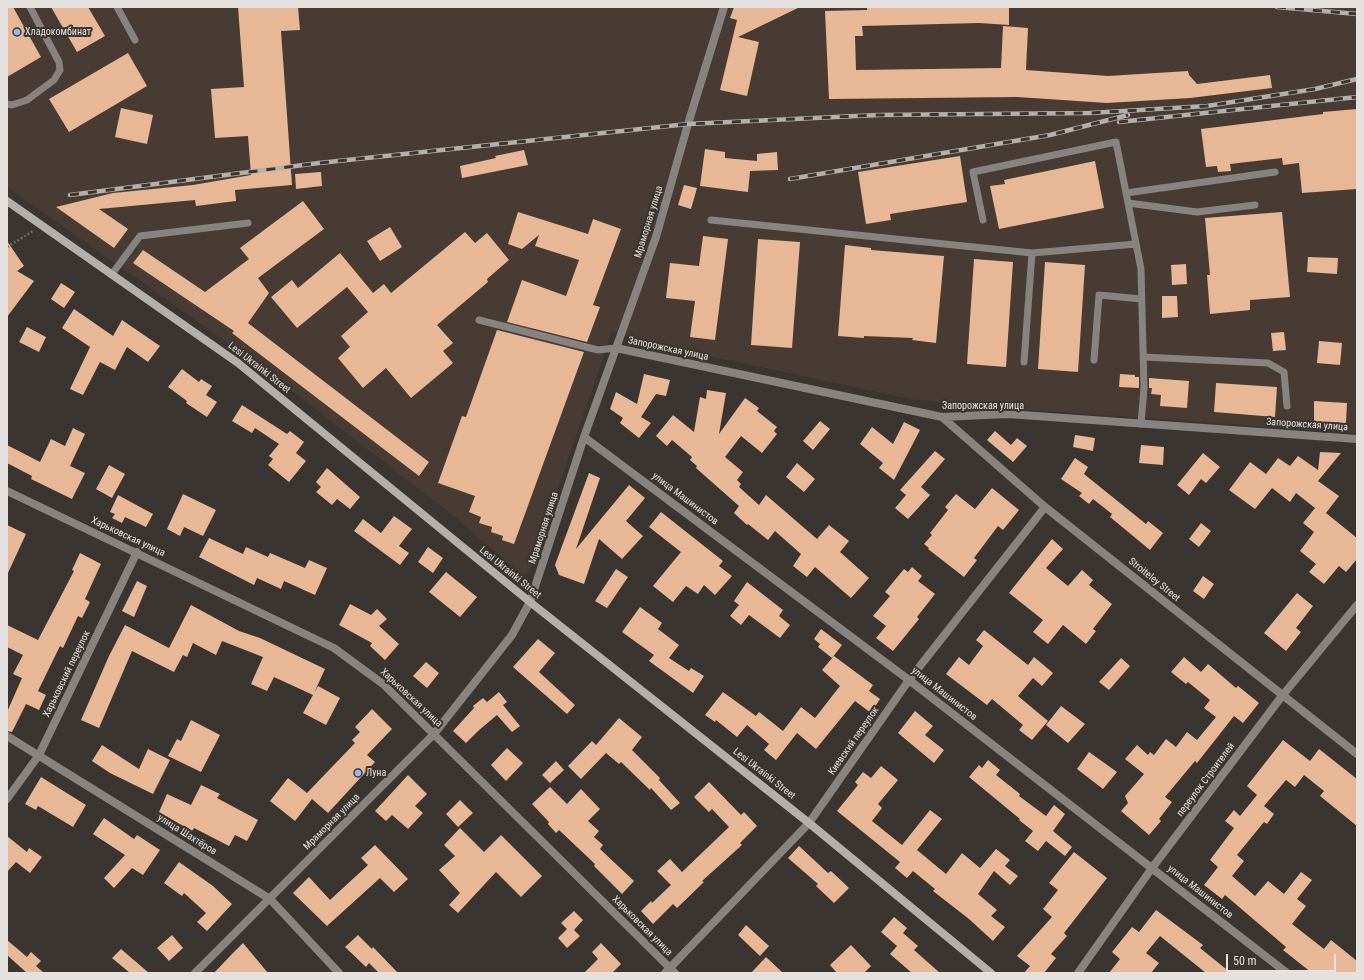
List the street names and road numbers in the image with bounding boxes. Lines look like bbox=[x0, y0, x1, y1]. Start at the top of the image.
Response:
street label: Мраморная улица bbox=[632, 184, 666, 260]
street label: Запорожская улица bbox=[627, 335, 709, 363]
street label: Lesi Ukrainki Street bbox=[225, 340, 293, 396]
street label: Запорожская улица bbox=[942, 400, 1024, 412]
street label: Запорожская улица bbox=[1266, 416, 1348, 434]
street label: улица Машинистов bbox=[649, 470, 721, 528]
street label: Мраморная улица bbox=[527, 491, 561, 565]
street label: Харьковская улица bbox=[89, 515, 167, 559]
street label: Lesi Ukrainki Street bbox=[477, 544, 543, 602]
street label: Stroiteley Street bbox=[1126, 556, 1182, 604]
street label: Харьковский переулок bbox=[41, 629, 93, 719]
street label: улица Машинистов bbox=[909, 665, 979, 723]
street label: Харьковская улица bbox=[378, 666, 444, 730]
street label: Киевский переулок bbox=[826, 705, 882, 777]
street label: переулок Строителей bbox=[1174, 741, 1238, 819]
street label: Lesi Ukrainki Street bbox=[730, 746, 798, 802]
street label: Мраморная улица bbox=[301, 791, 363, 853]
street label: улица Шахтёров bbox=[155, 812, 219, 858]
street label: улица Машинистов bbox=[1165, 863, 1235, 921]
street label: Харьковская улица bbox=[609, 893, 675, 959]

